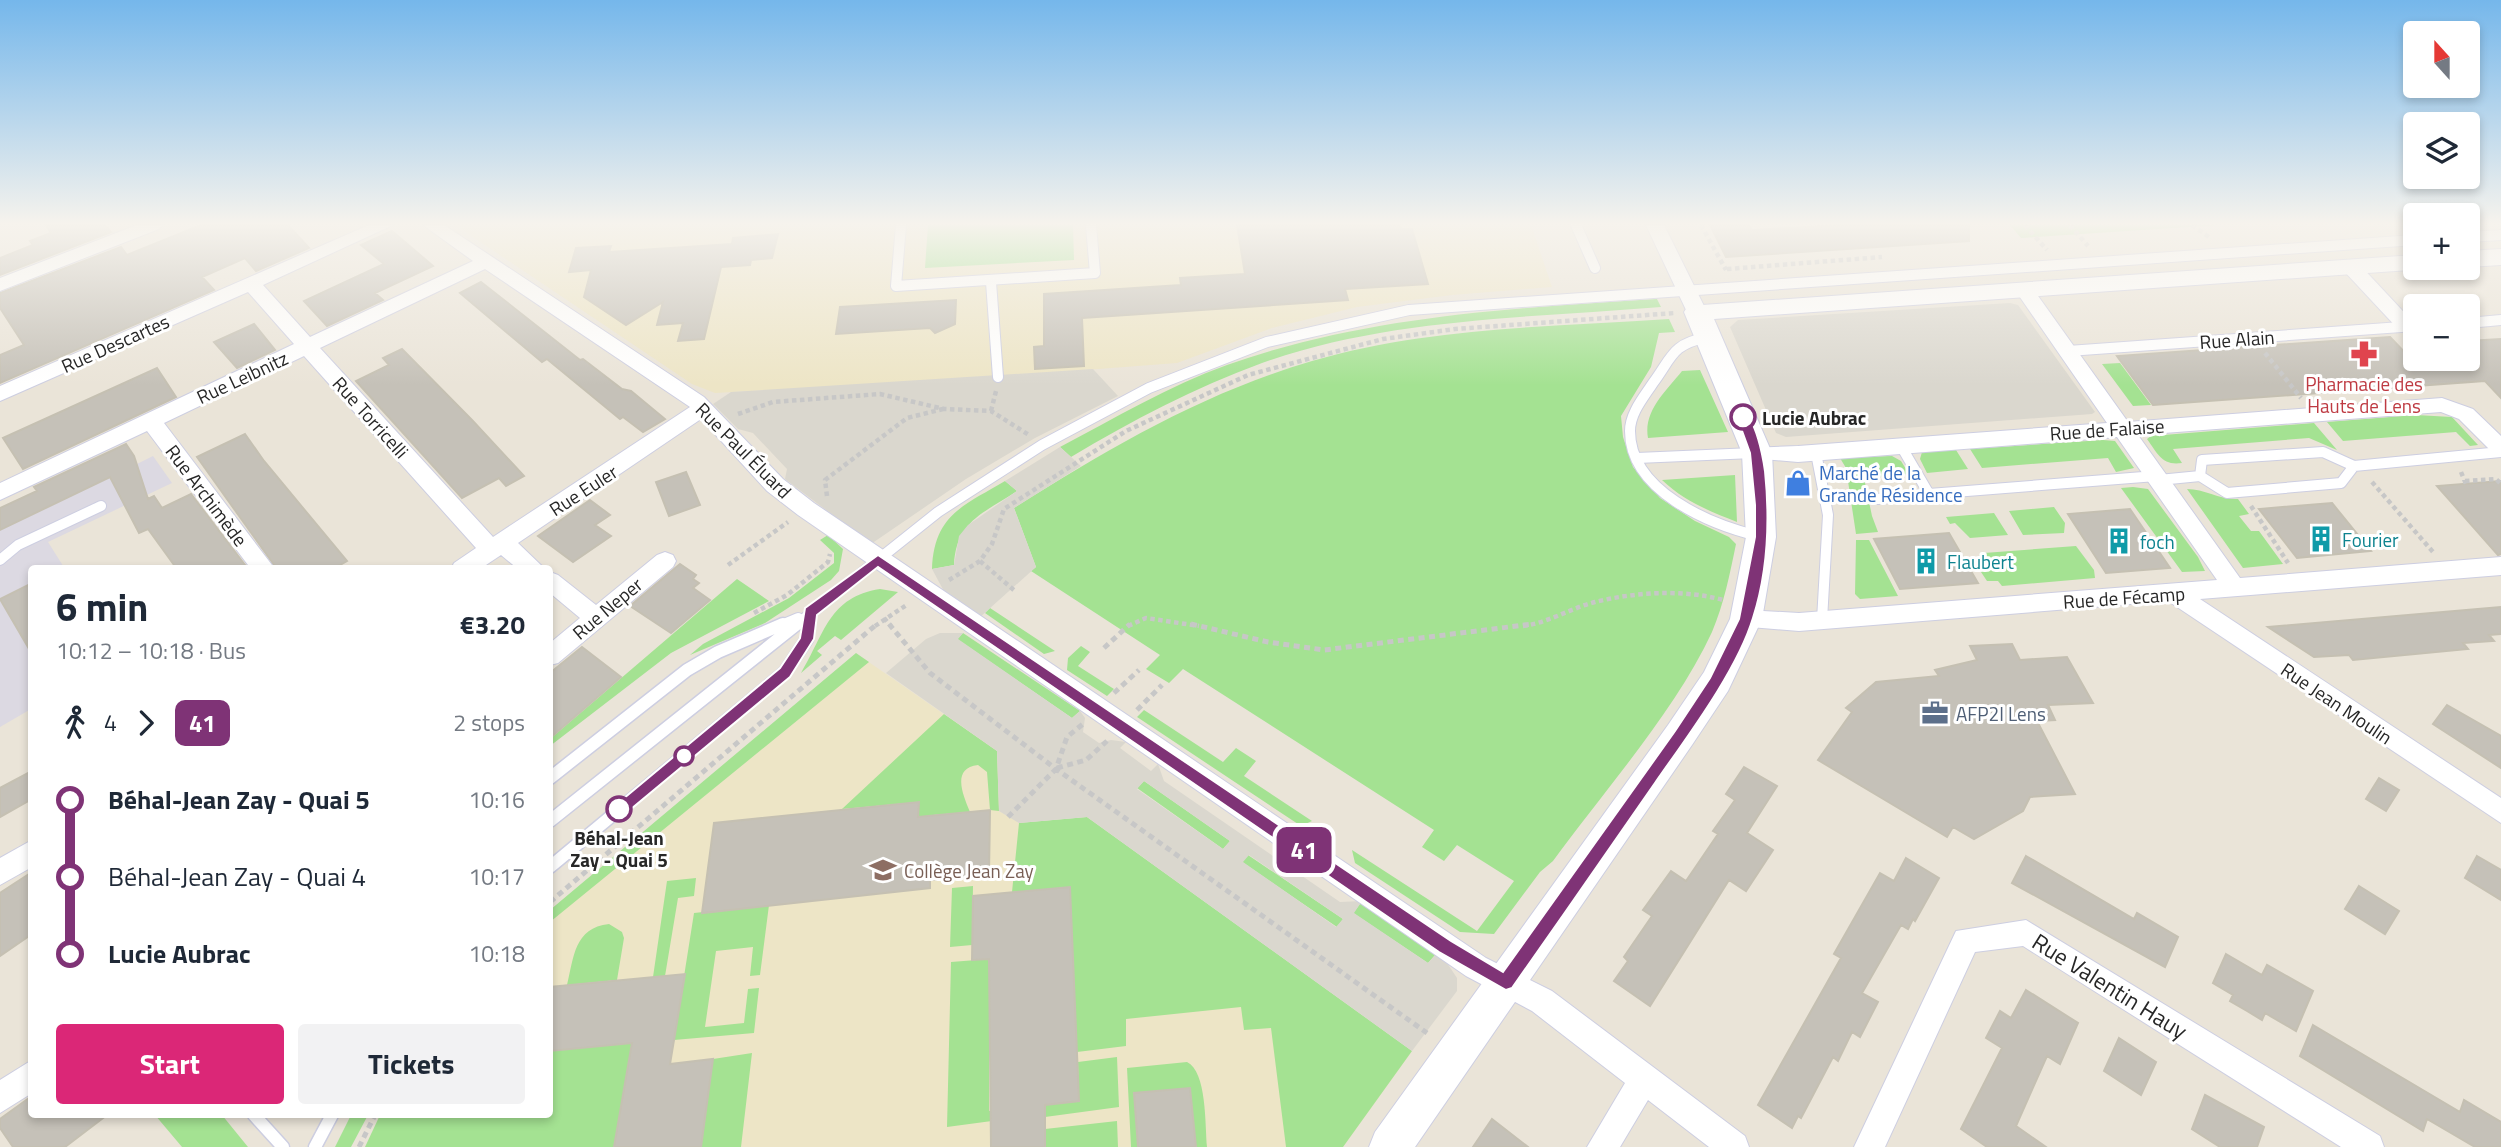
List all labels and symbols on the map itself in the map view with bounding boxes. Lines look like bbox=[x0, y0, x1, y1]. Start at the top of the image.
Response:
north arrow bbox=[2403, 21, 2480, 98]
street label: Rue Descartes bbox=[56, 306, 174, 380]
street label: Rue Alain bbox=[2199, 322, 2275, 356]
pharmacy icon: Pharmacie des Hauts de Lens bbox=[2349, 339, 2379, 369]
street label: Rue Leibnitz bbox=[191, 343, 293, 411]
street label: Rue Torricelli bbox=[326, 369, 416, 465]
place label: Pharmacie des Hauts de Lens bbox=[2305, 369, 2423, 420]
street label: Rue Paul Éluard bbox=[689, 395, 799, 505]
place label: Lucie Aubrac bbox=[1762, 403, 1866, 432]
marker: Lucie Aubrac bbox=[1730, 404, 1756, 430]
street label: Rue de Falaise bbox=[2049, 411, 2165, 447]
street label: Rue Archimède bbox=[159, 438, 255, 552]
street label: Rue Euler bbox=[543, 457, 623, 523]
place label: Marché de la Grande Résidence bbox=[1819, 458, 1963, 509]
shop icon: Marché de la Grande Résidence bbox=[1783, 468, 1813, 498]
building icon: Fourier bbox=[2306, 524, 2336, 554]
place label: Fourier bbox=[2342, 525, 2399, 554]
building icon: foch bbox=[2104, 526, 2134, 556]
place label: foch bbox=[2140, 527, 2175, 556]
building icon: Flaubert bbox=[1911, 546, 1941, 576]
place label: Flaubert bbox=[1947, 547, 2014, 576]
street label: Rue Neper bbox=[565, 570, 649, 646]
street label: Rue de Fécamp bbox=[2062, 578, 2186, 616]
street label: Rue Jean Moulin bbox=[2275, 655, 2399, 751]
office icon: AFP2I Lens bbox=[1920, 698, 1950, 728]
place label: AFP2I Lens bbox=[1956, 699, 2046, 728]
unlabelled marker bbox=[674, 746, 694, 766]
marker: Béhal-Jean Zay - Quai 5 bbox=[606, 796, 632, 822]
place label: Béhal-Jean Zay - Quai 5 bbox=[570, 823, 668, 874]
line badge: 41 bbox=[1272, 827, 1336, 873]
school or university icon: Collège Jean Zay bbox=[868, 855, 898, 885]
place label: Collège Jean Zay bbox=[904, 856, 1034, 885]
street label: Rue Valentin Hauy bbox=[2026, 924, 2194, 1048]

